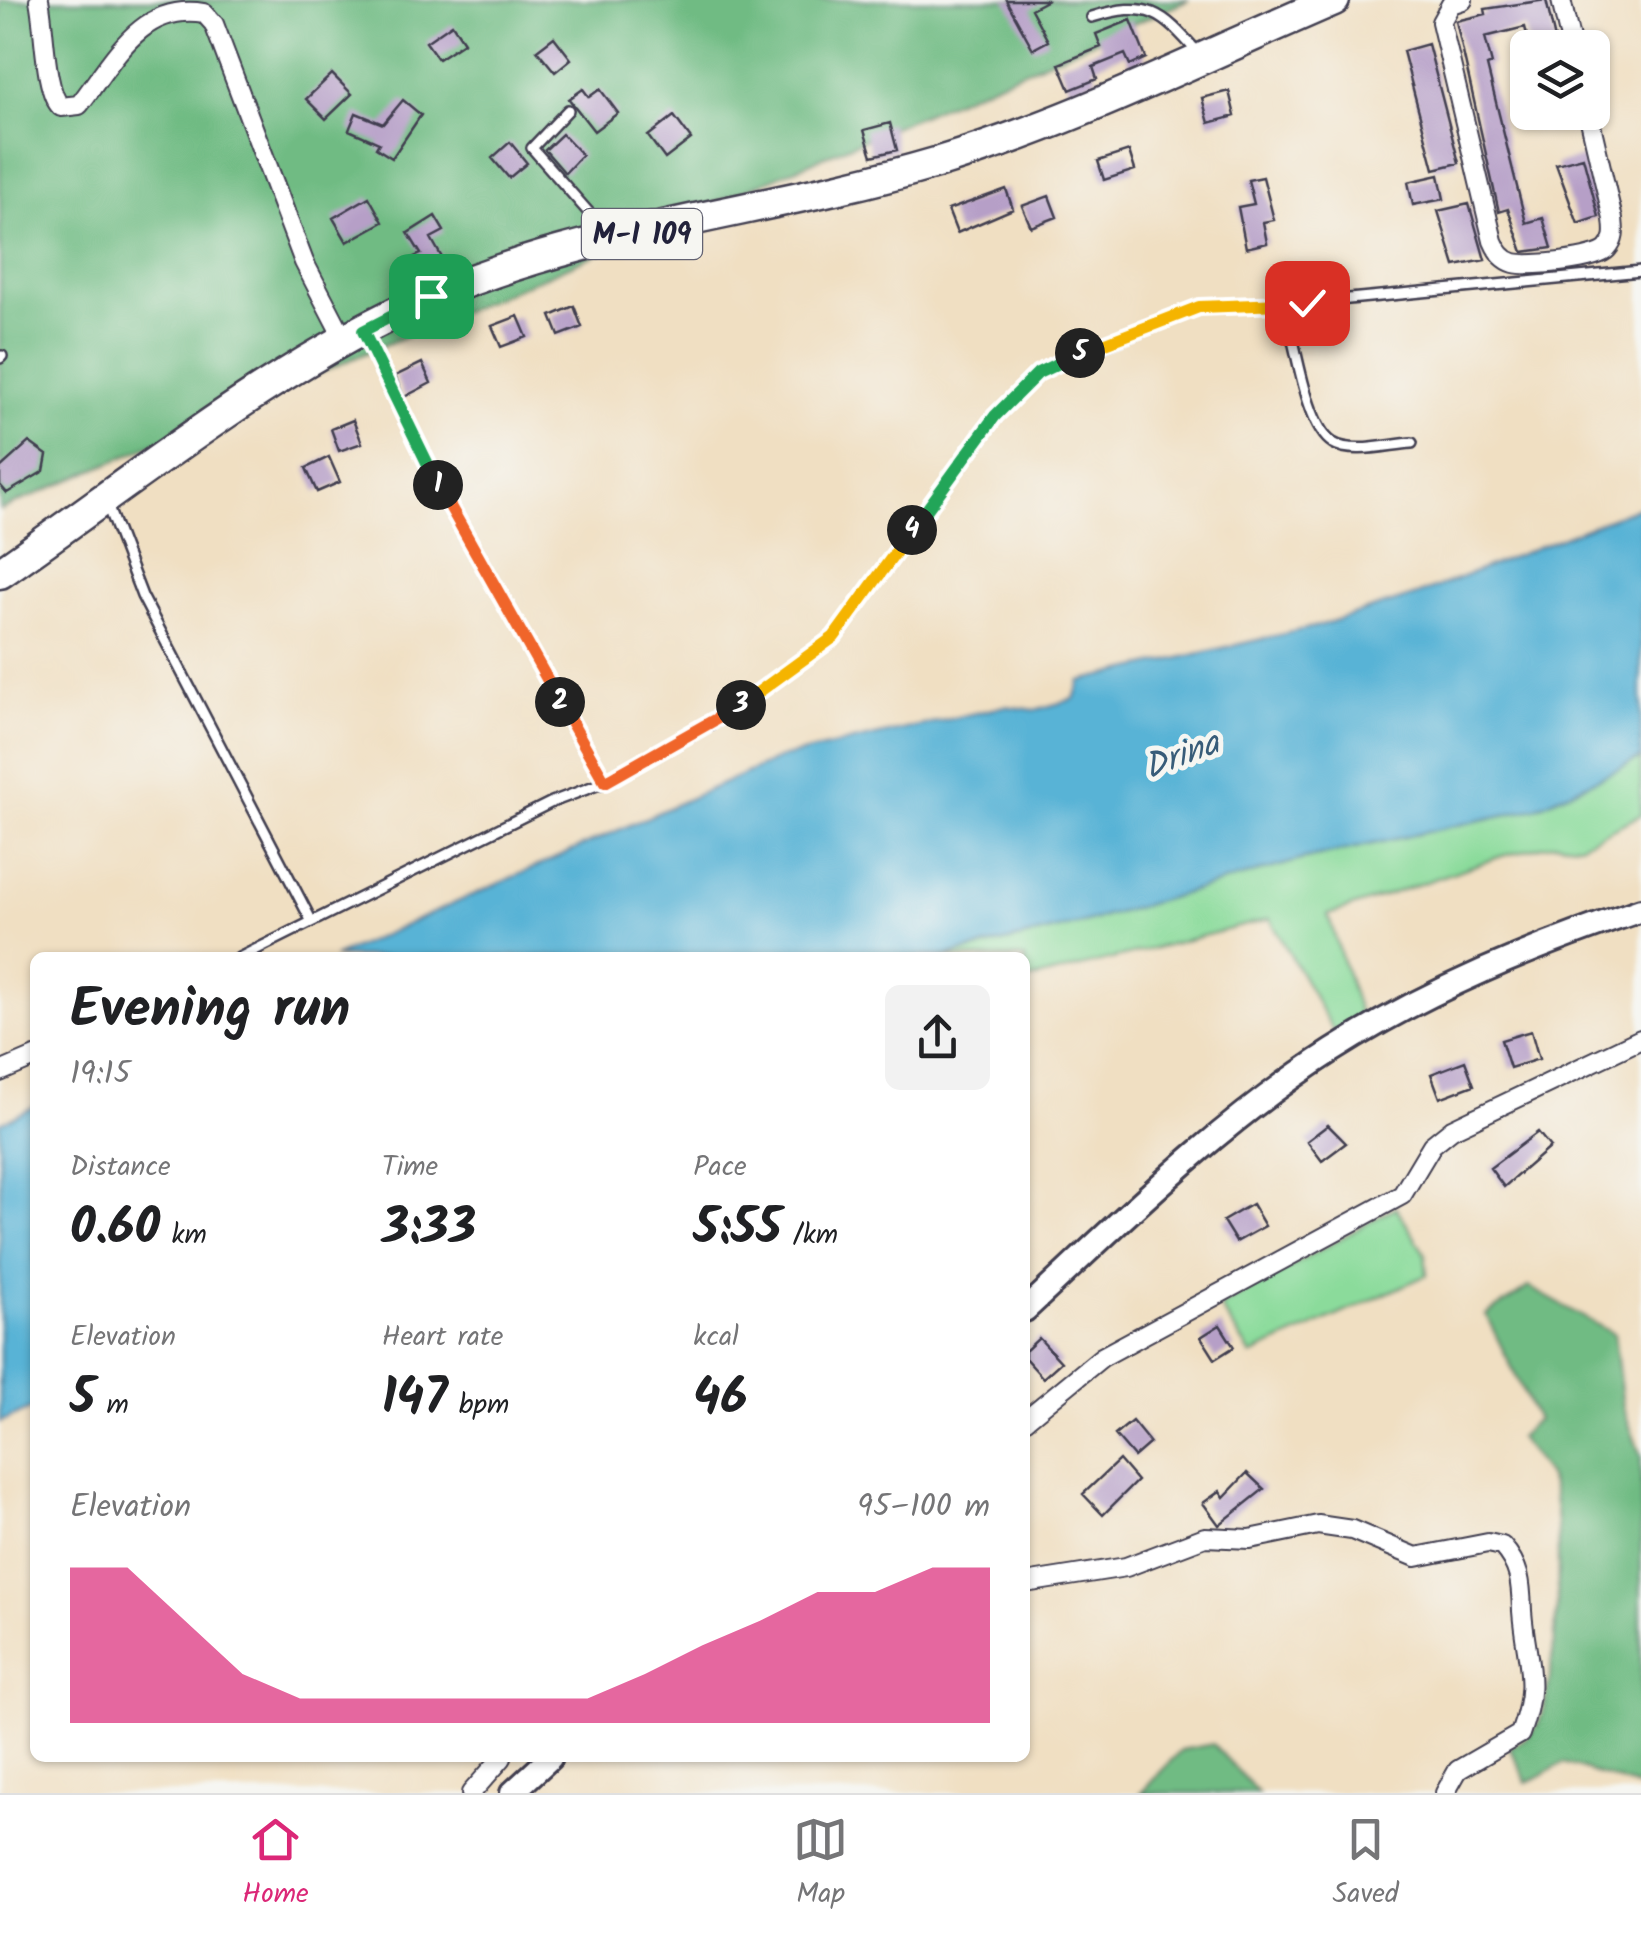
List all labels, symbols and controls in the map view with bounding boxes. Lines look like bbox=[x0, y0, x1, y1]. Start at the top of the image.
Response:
map controls bbox=[1510, 30, 1610, 130]
button: layers bbox=[1510, 30, 1610, 130]
road number: M-I 109 bbox=[582, 209, 702, 259]
pin bbox=[389, 254, 474, 339]
pin bbox=[1265, 261, 1350, 346]
icon: arrive bbox=[404, 269, 459, 324]
icon: check bbox=[1280, 276, 1335, 331]
pin: 5 bbox=[1055, 328, 1105, 378]
text: 5 bbox=[1073, 330, 1087, 375]
pin: 1 bbox=[413, 460, 463, 510]
text: 1 bbox=[434, 462, 442, 507]
pin: 4 bbox=[887, 505, 937, 555]
text: 4 bbox=[904, 507, 920, 552]
pin: 2 bbox=[535, 677, 585, 727]
text: 2 bbox=[552, 679, 568, 724]
pin: 3 bbox=[716, 680, 766, 730]
text: 3 bbox=[733, 682, 749, 727]
water label: Drina bbox=[1136, 716, 1231, 797]
text: Evening run bbox=[70, 968, 350, 1055]
button: share bbox=[885, 985, 990, 1090]
text: 19:15 bbox=[70, 1049, 131, 1100]
text: Distance bbox=[70, 1145, 171, 1190]
text: Time bbox=[382, 1145, 438, 1190]
text: Pace bbox=[693, 1145, 747, 1190]
text: 0.60 bbox=[70, 1190, 160, 1270]
text: 3:33 bbox=[382, 1190, 476, 1270]
text: 5:55 bbox=[693, 1190, 782, 1270]
text: km bbox=[160, 1213, 207, 1258]
text: /km bbox=[782, 1213, 838, 1258]
text: Elevation bbox=[70, 1315, 176, 1360]
text: Heart rate bbox=[382, 1315, 503, 1360]
text: kcal bbox=[693, 1315, 739, 1360]
text: 5 bbox=[70, 1360, 95, 1440]
text: 147 bbox=[382, 1360, 448, 1440]
text: 46 bbox=[693, 1360, 748, 1440]
text: m bbox=[95, 1383, 129, 1428]
text: bpm bbox=[448, 1383, 509, 1428]
text: Elevation bbox=[70, 1482, 191, 1533]
text: 95–100 m bbox=[857, 1482, 990, 1533]
tab: Home bbox=[242, 1812, 309, 1917]
tab: Map bbox=[793, 1812, 848, 1917]
tab: Saved bbox=[1332, 1812, 1399, 1917]

